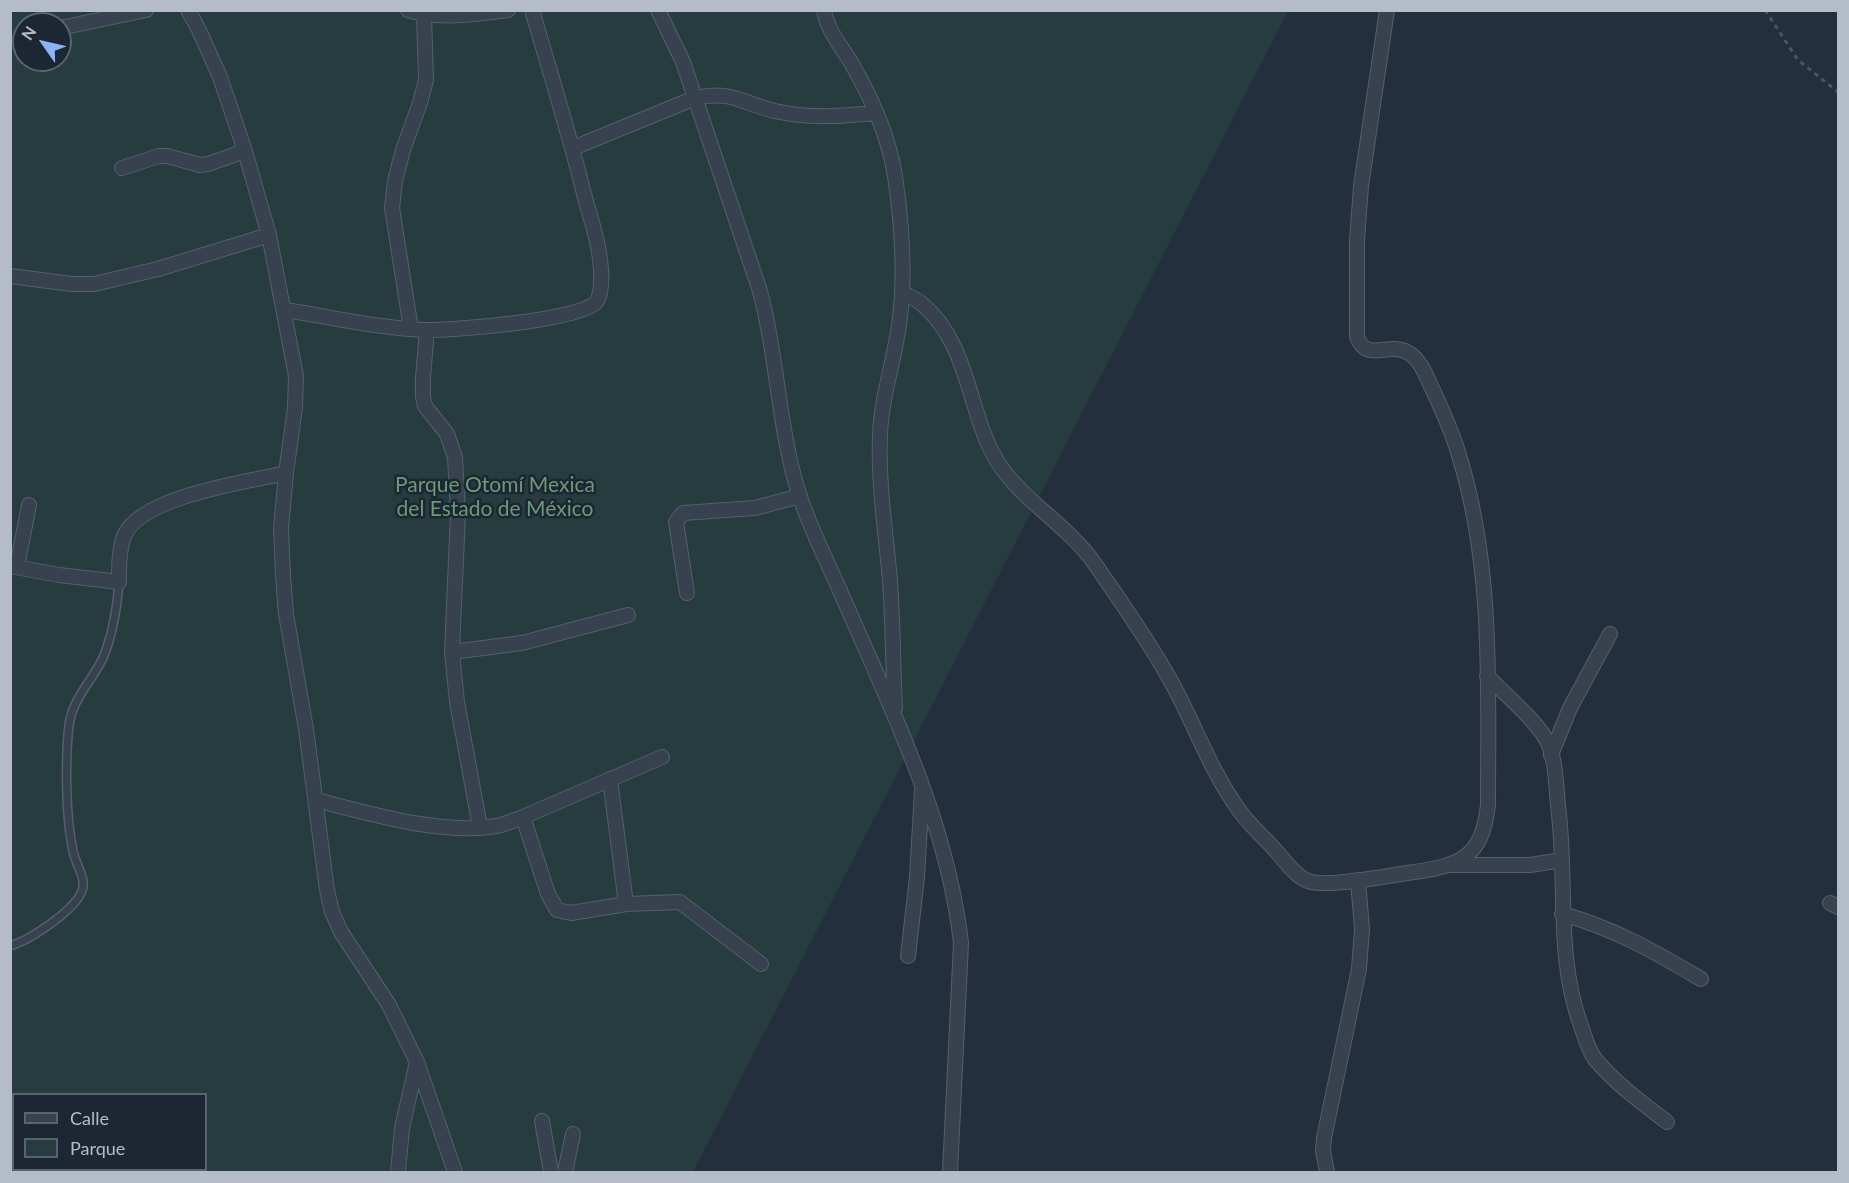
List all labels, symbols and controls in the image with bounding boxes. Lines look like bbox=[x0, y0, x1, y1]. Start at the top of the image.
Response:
north arrow bbox=[12, 12, 72, 72]
text: N bbox=[17, 22, 40, 43]
park label: Parque Otomí Mexica del Estado de México bbox=[395, 472, 595, 522]
legend bbox=[12, 1093, 207, 1171]
text: Calle bbox=[70, 1107, 109, 1129]
text: Parque bbox=[70, 1137, 125, 1159]

